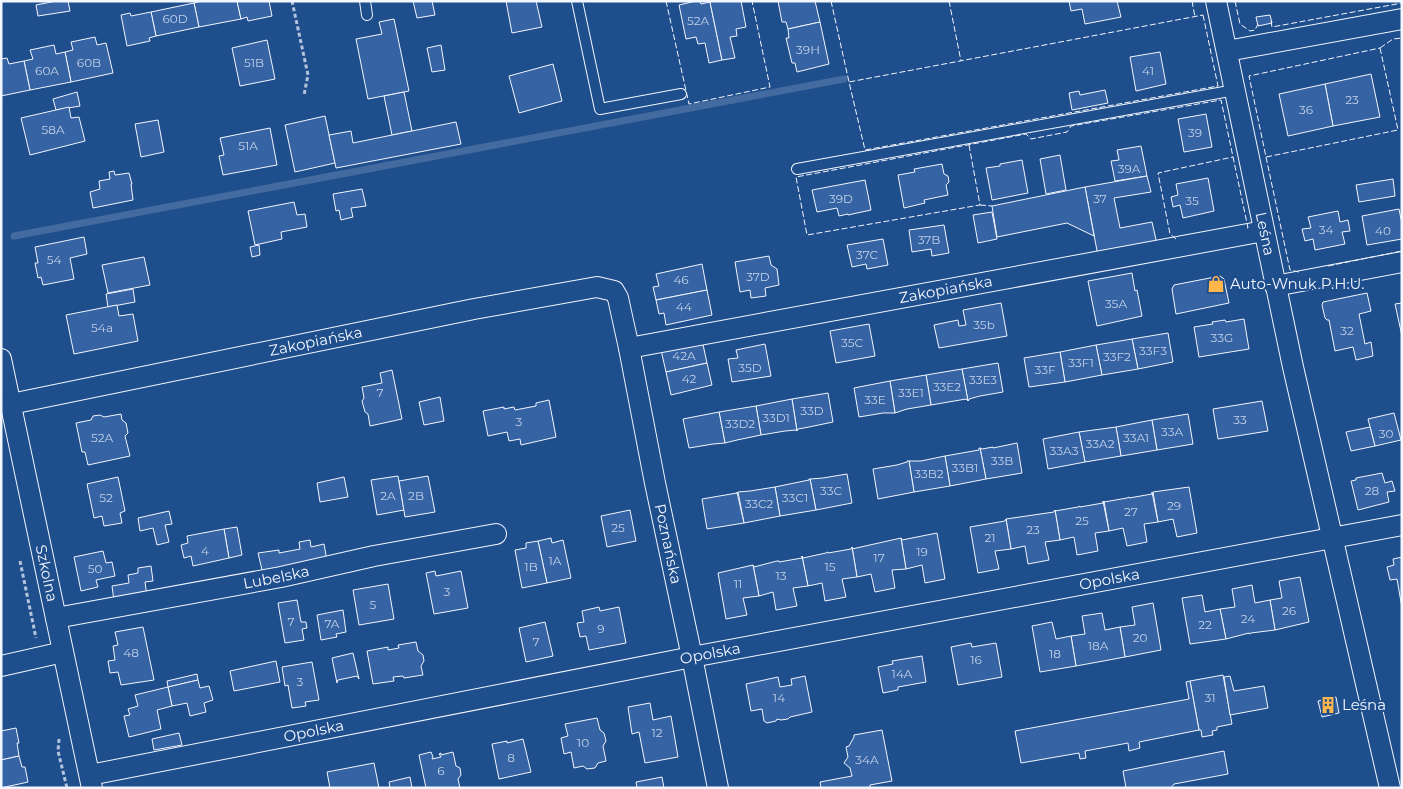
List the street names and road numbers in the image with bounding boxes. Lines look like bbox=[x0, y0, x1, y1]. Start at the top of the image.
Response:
street label: Leśna bbox=[1252, 210, 1279, 257]
street label: Zakopiańska bbox=[897, 271, 994, 307]
street label: Zakopiańska bbox=[267, 322, 364, 360]
street label: Poznańska bbox=[651, 502, 686, 586]
street label: Szkolna bbox=[32, 543, 62, 603]
street label: Lubelska bbox=[242, 561, 311, 593]
street label: Opolska bbox=[1077, 564, 1141, 594]
street label: Opolska bbox=[678, 638, 742, 668]
street label: Opolska bbox=[282, 715, 346, 746]

